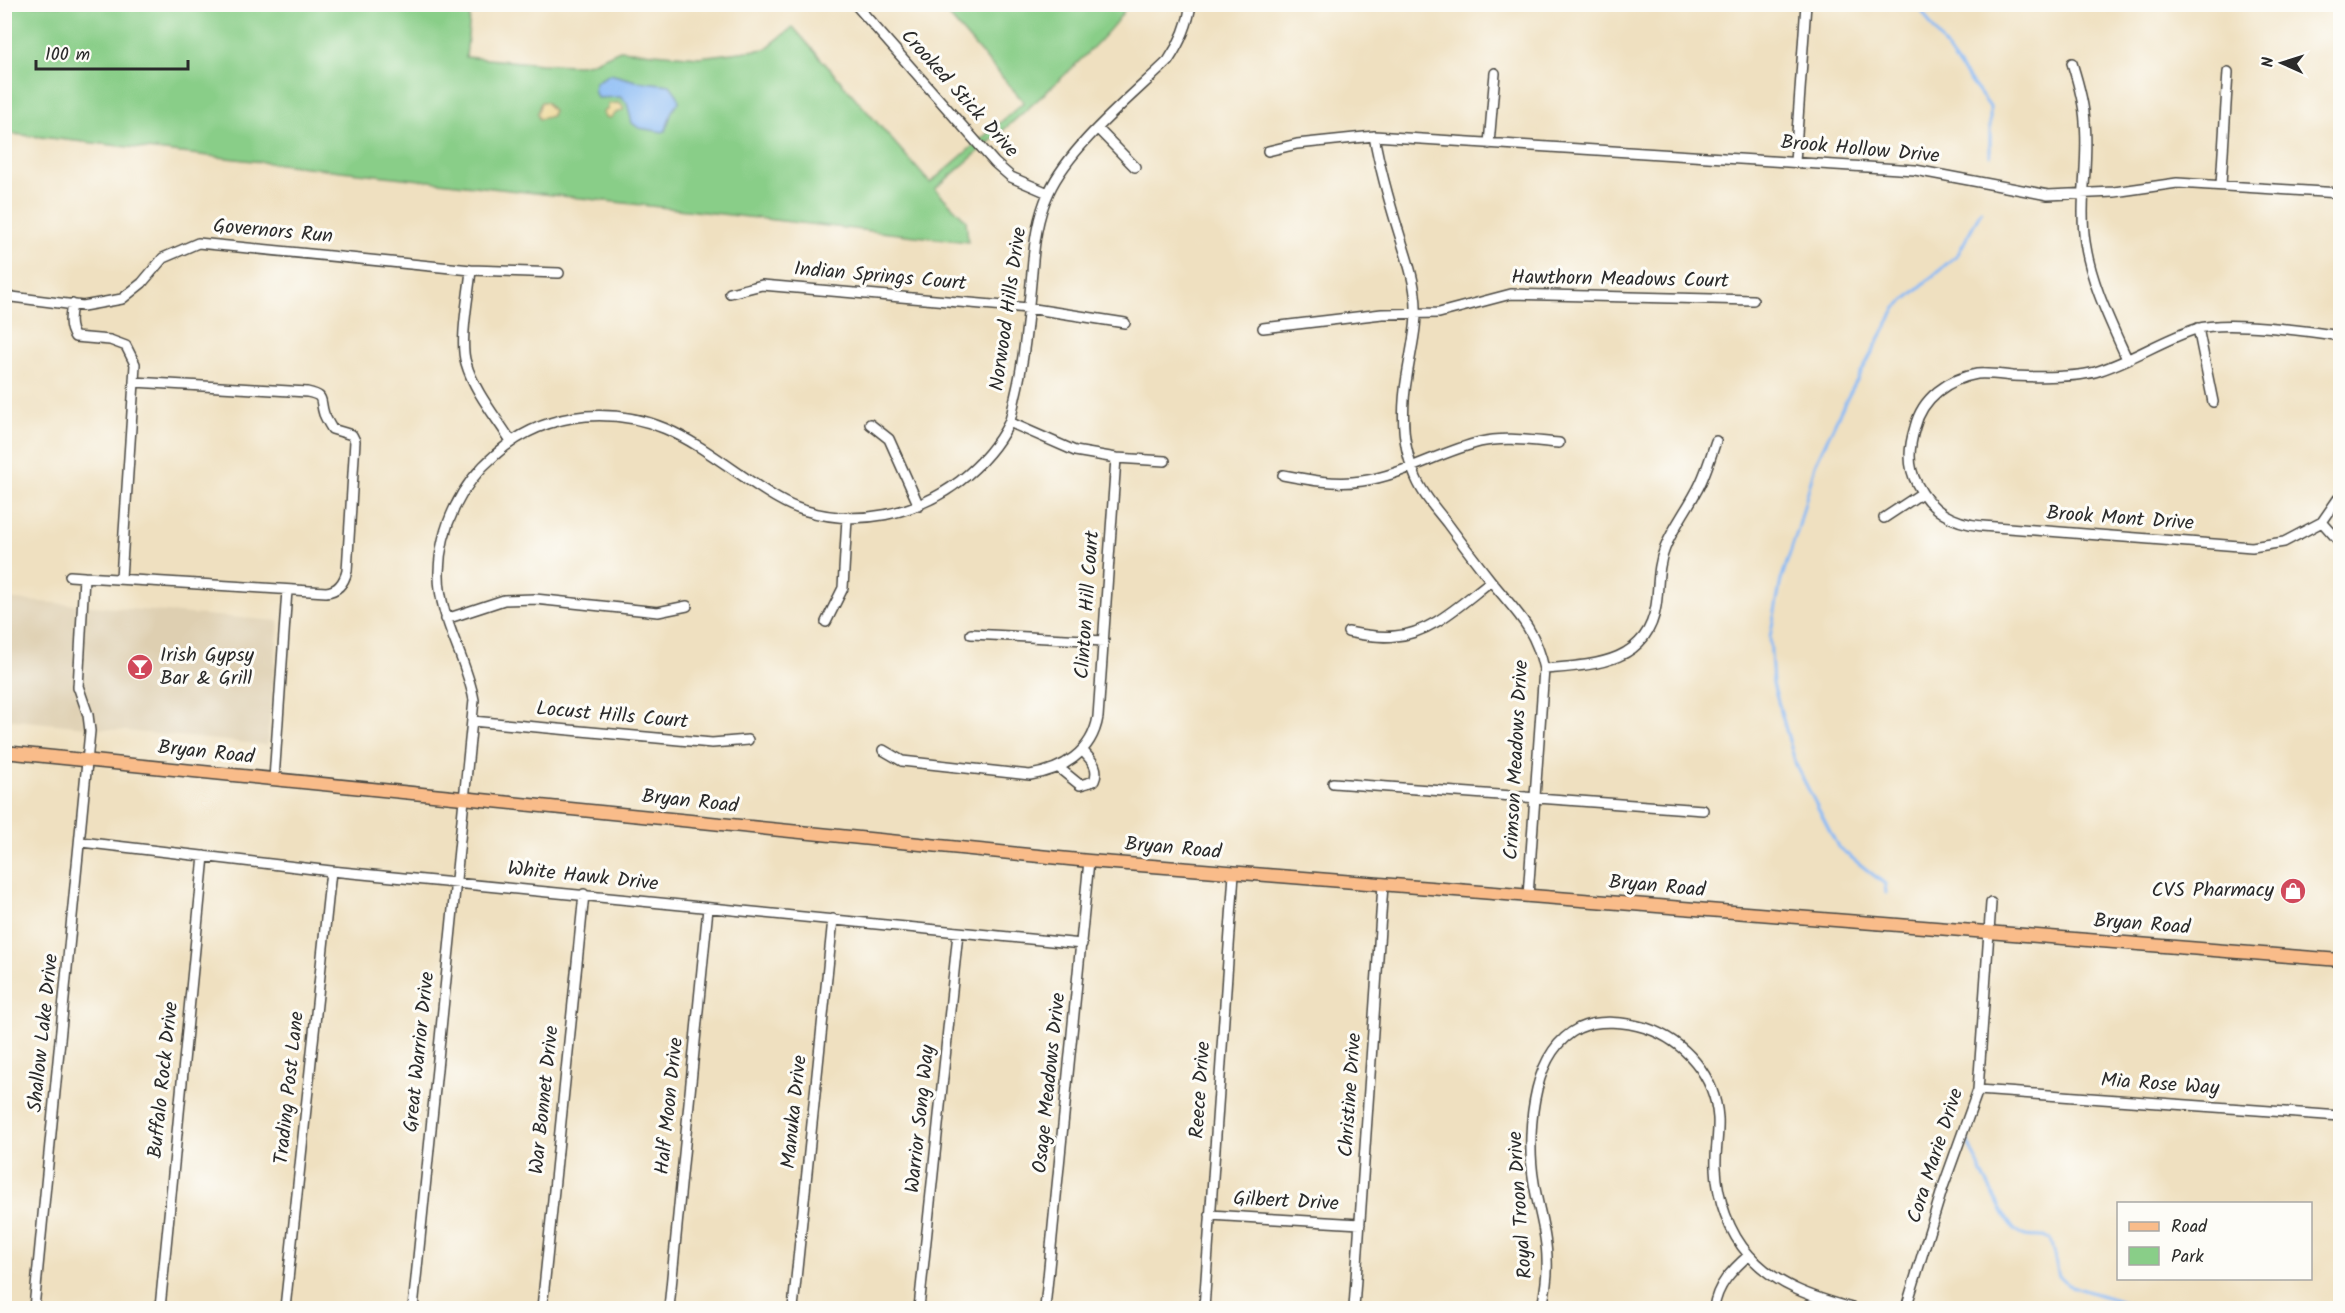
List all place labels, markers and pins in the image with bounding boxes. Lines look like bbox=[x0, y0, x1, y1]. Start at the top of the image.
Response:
place label: Irish Gypsy Bar & Grill bbox=[160, 640, 255, 695]
bar icon: Irish Gypsy Bar & Grill bbox=[125, 652, 155, 682]
place label: CVS Pharmacy bbox=[2152, 875, 2275, 907]
shop icon: CVS Pharmacy bbox=[2278, 876, 2308, 906]

